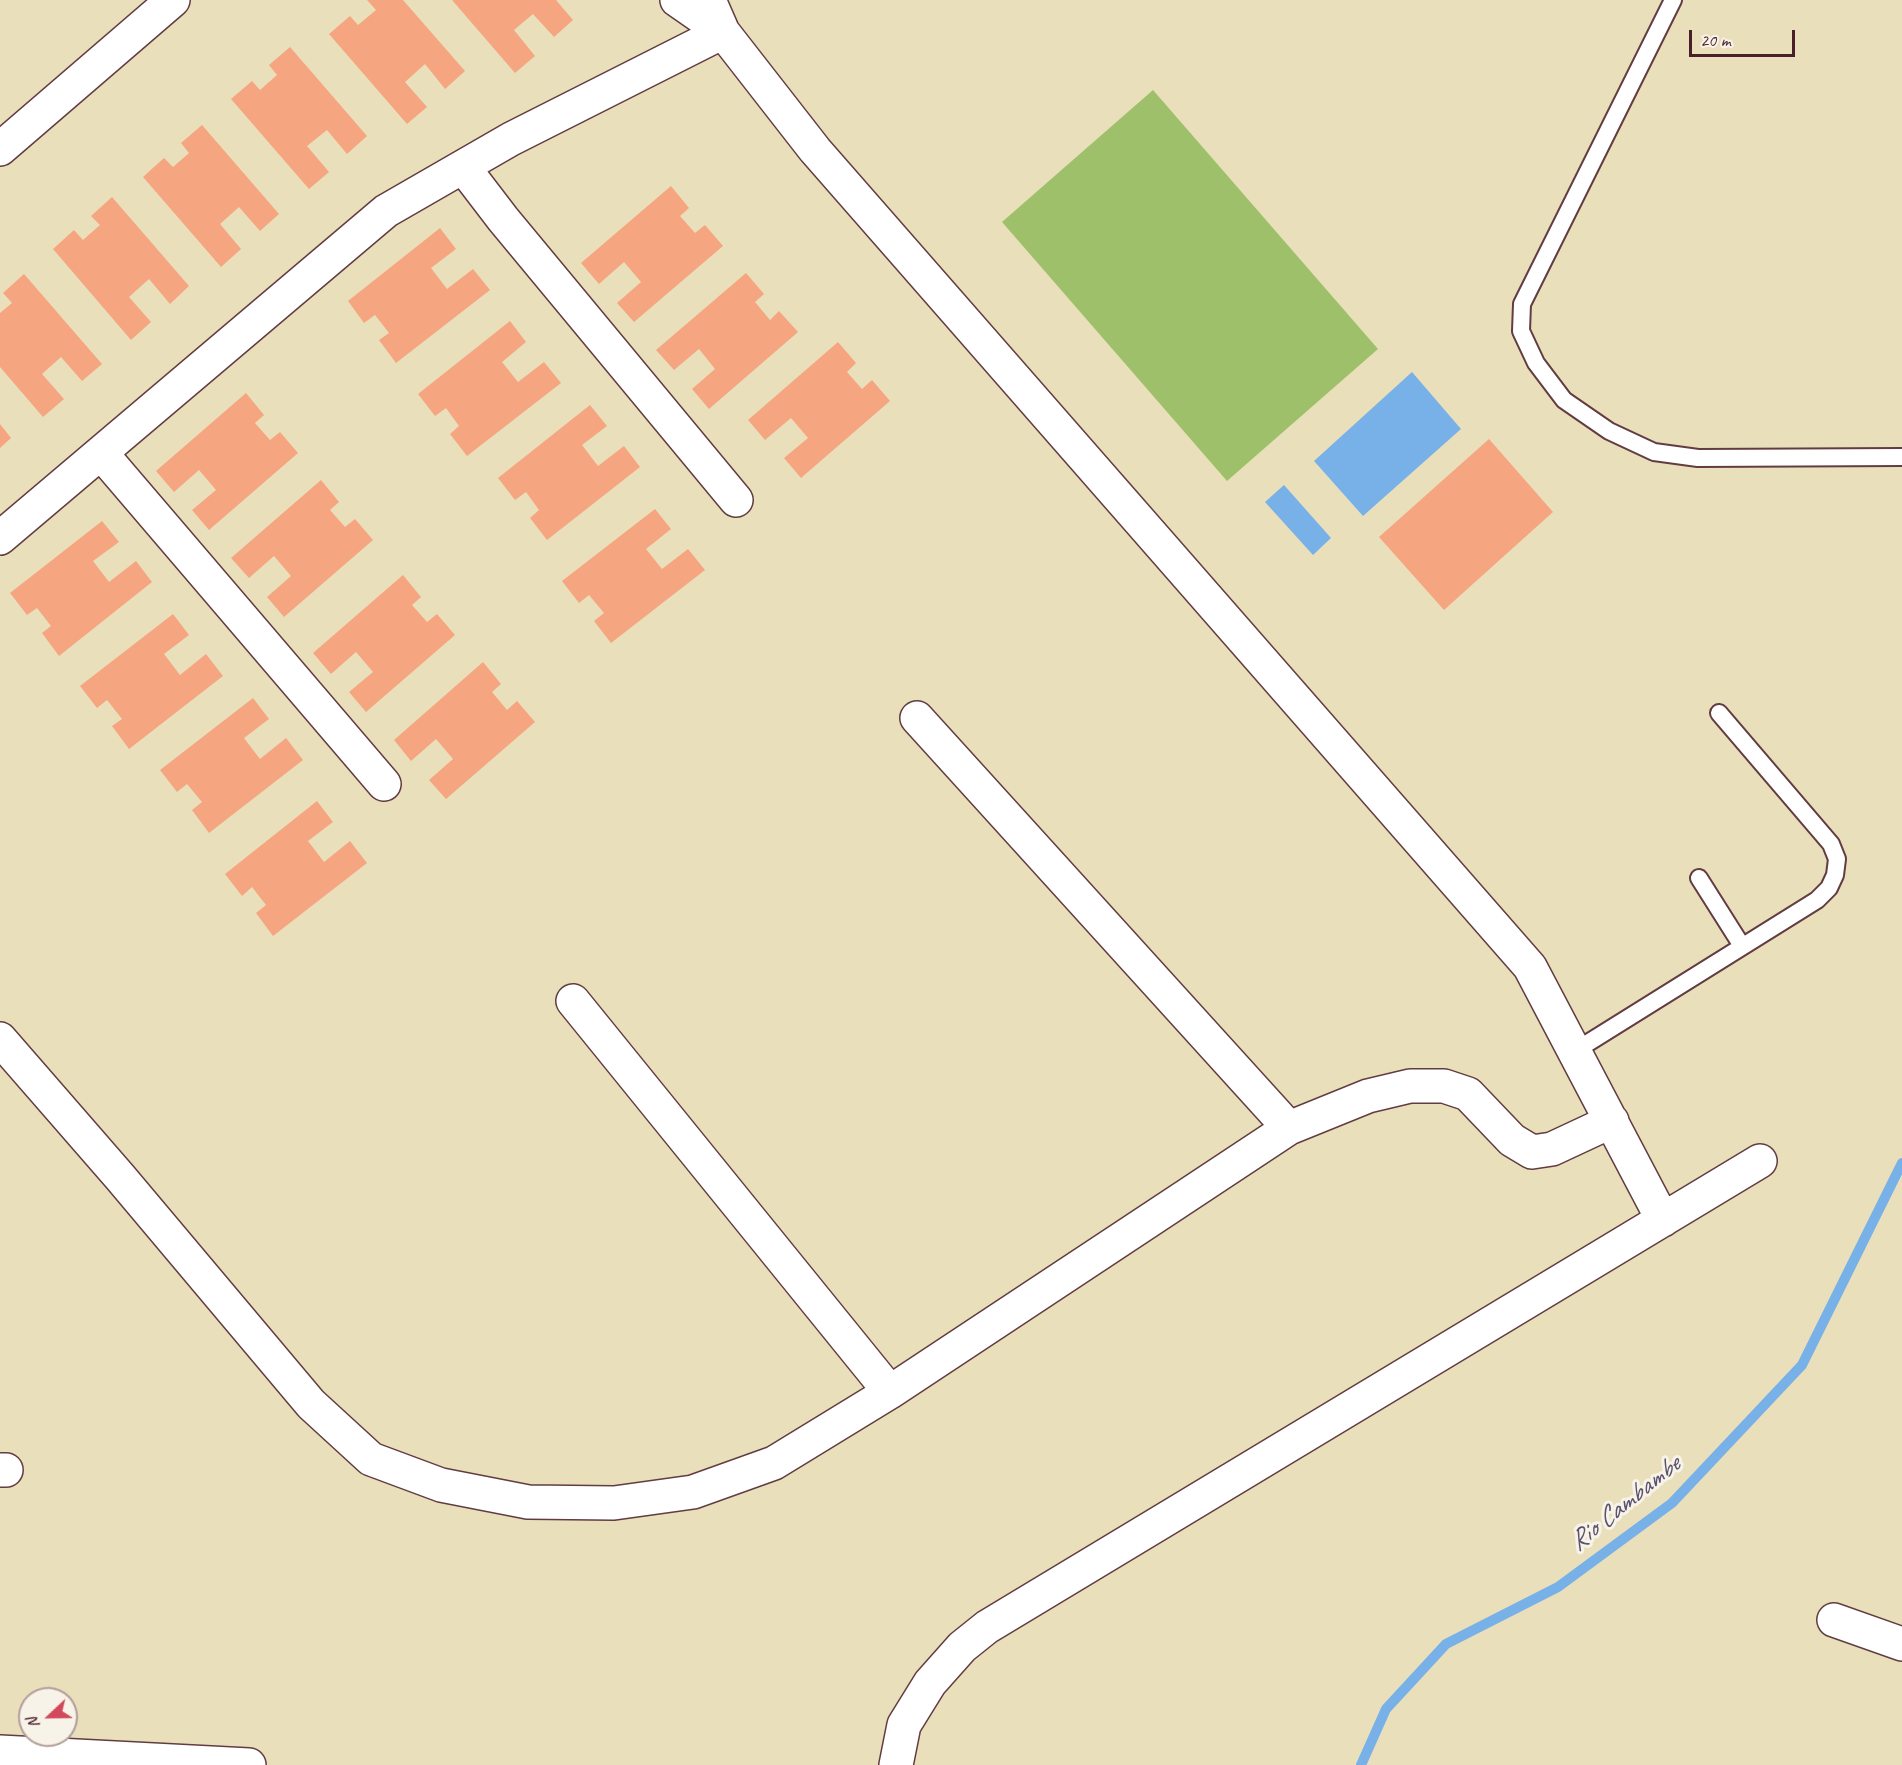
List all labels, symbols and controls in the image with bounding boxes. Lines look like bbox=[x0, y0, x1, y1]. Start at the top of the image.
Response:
scale bar bbox=[1692, 18, 1798, 56]
text: 20 m bbox=[1700, 29, 1731, 51]
water label: Rio Cambambe bbox=[1563, 1449, 1687, 1559]
north arrow bbox=[18, 1687, 78, 1747]
text: N bbox=[22, 1715, 44, 1731]

